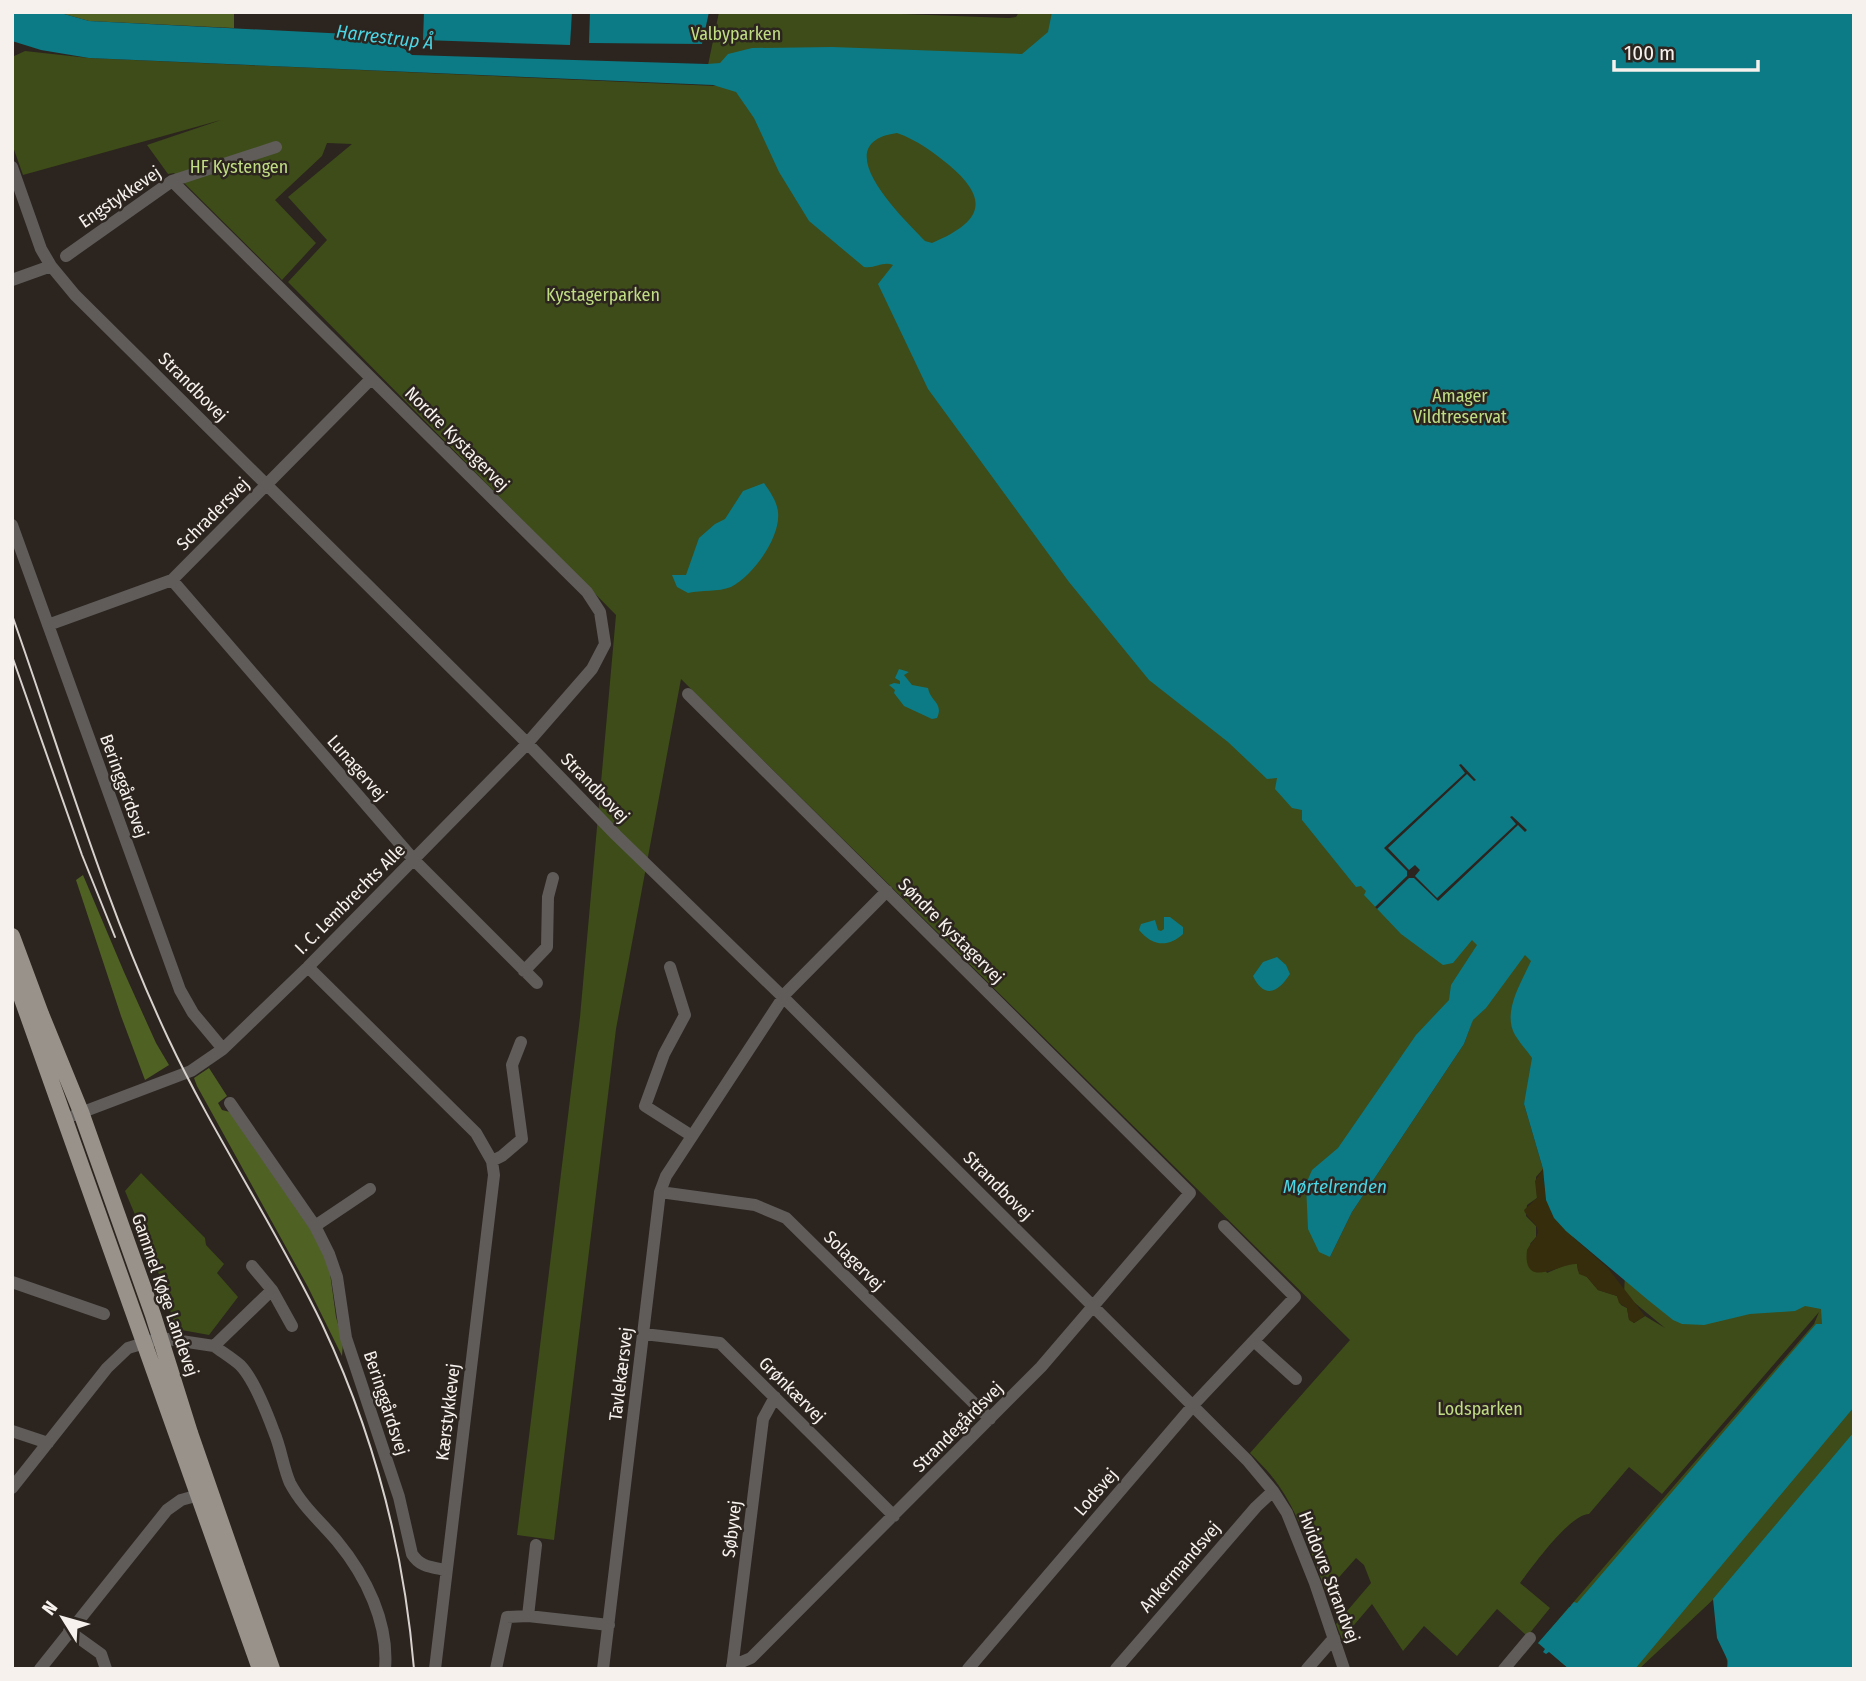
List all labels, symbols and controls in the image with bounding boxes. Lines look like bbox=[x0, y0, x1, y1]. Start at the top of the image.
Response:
water label: Harrestrup Å bbox=[335, 20, 435, 54]
park label: Valbyparken bbox=[691, 23, 781, 45]
scale bar bbox=[1614, 28, 1758, 72]
text: 100 m bbox=[1624, 40, 1675, 66]
park label: HF Kystengen bbox=[190, 156, 288, 178]
street label: Engstykkevej bbox=[75, 161, 165, 233]
park label: Kystagerparken bbox=[546, 284, 660, 306]
street label: Strandbovej bbox=[154, 348, 232, 426]
street label: Nordre Kystagervej bbox=[400, 382, 514, 496]
park label: Amager Vildtreservat bbox=[1413, 385, 1507, 428]
street label: Schradersvej bbox=[172, 473, 254, 555]
street label: Beringgårdsvej bbox=[95, 731, 153, 841]
street label: Lunagervej bbox=[322, 731, 392, 805]
street label: Strandbovej bbox=[556, 748, 634, 828]
street label: I. C. Lembrechts Alle bbox=[290, 839, 410, 959]
street label: Søndre Kystagervej bbox=[894, 874, 1008, 988]
street label: Strandbovej bbox=[959, 1147, 1037, 1225]
water label: Mørtelrenden bbox=[1283, 1175, 1387, 1198]
street label: Gammel Køge Landevej bbox=[127, 1211, 203, 1379]
street label: Solagervej bbox=[819, 1226, 889, 1296]
street label: Tavlekærsvej bbox=[604, 1326, 638, 1422]
street label: Beringgårdsvej bbox=[359, 1348, 413, 1458]
street label: Grønkærvej bbox=[754, 1352, 830, 1428]
street label: Kærstykkevej bbox=[431, 1362, 465, 1462]
street label: Strandegårdsvej bbox=[908, 1377, 1008, 1477]
park label: Lodsparken bbox=[1437, 1398, 1523, 1420]
street label: Lodsvej bbox=[1069, 1464, 1123, 1520]
street label: Søbyvej bbox=[718, 1499, 746, 1559]
street label: Hvidovre Strandvej bbox=[1294, 1508, 1364, 1646]
street label: Ankermandsvej bbox=[1135, 1517, 1225, 1617]
north arrow bbox=[28, 1583, 98, 1653]
text: N bbox=[37, 1597, 62, 1620]

